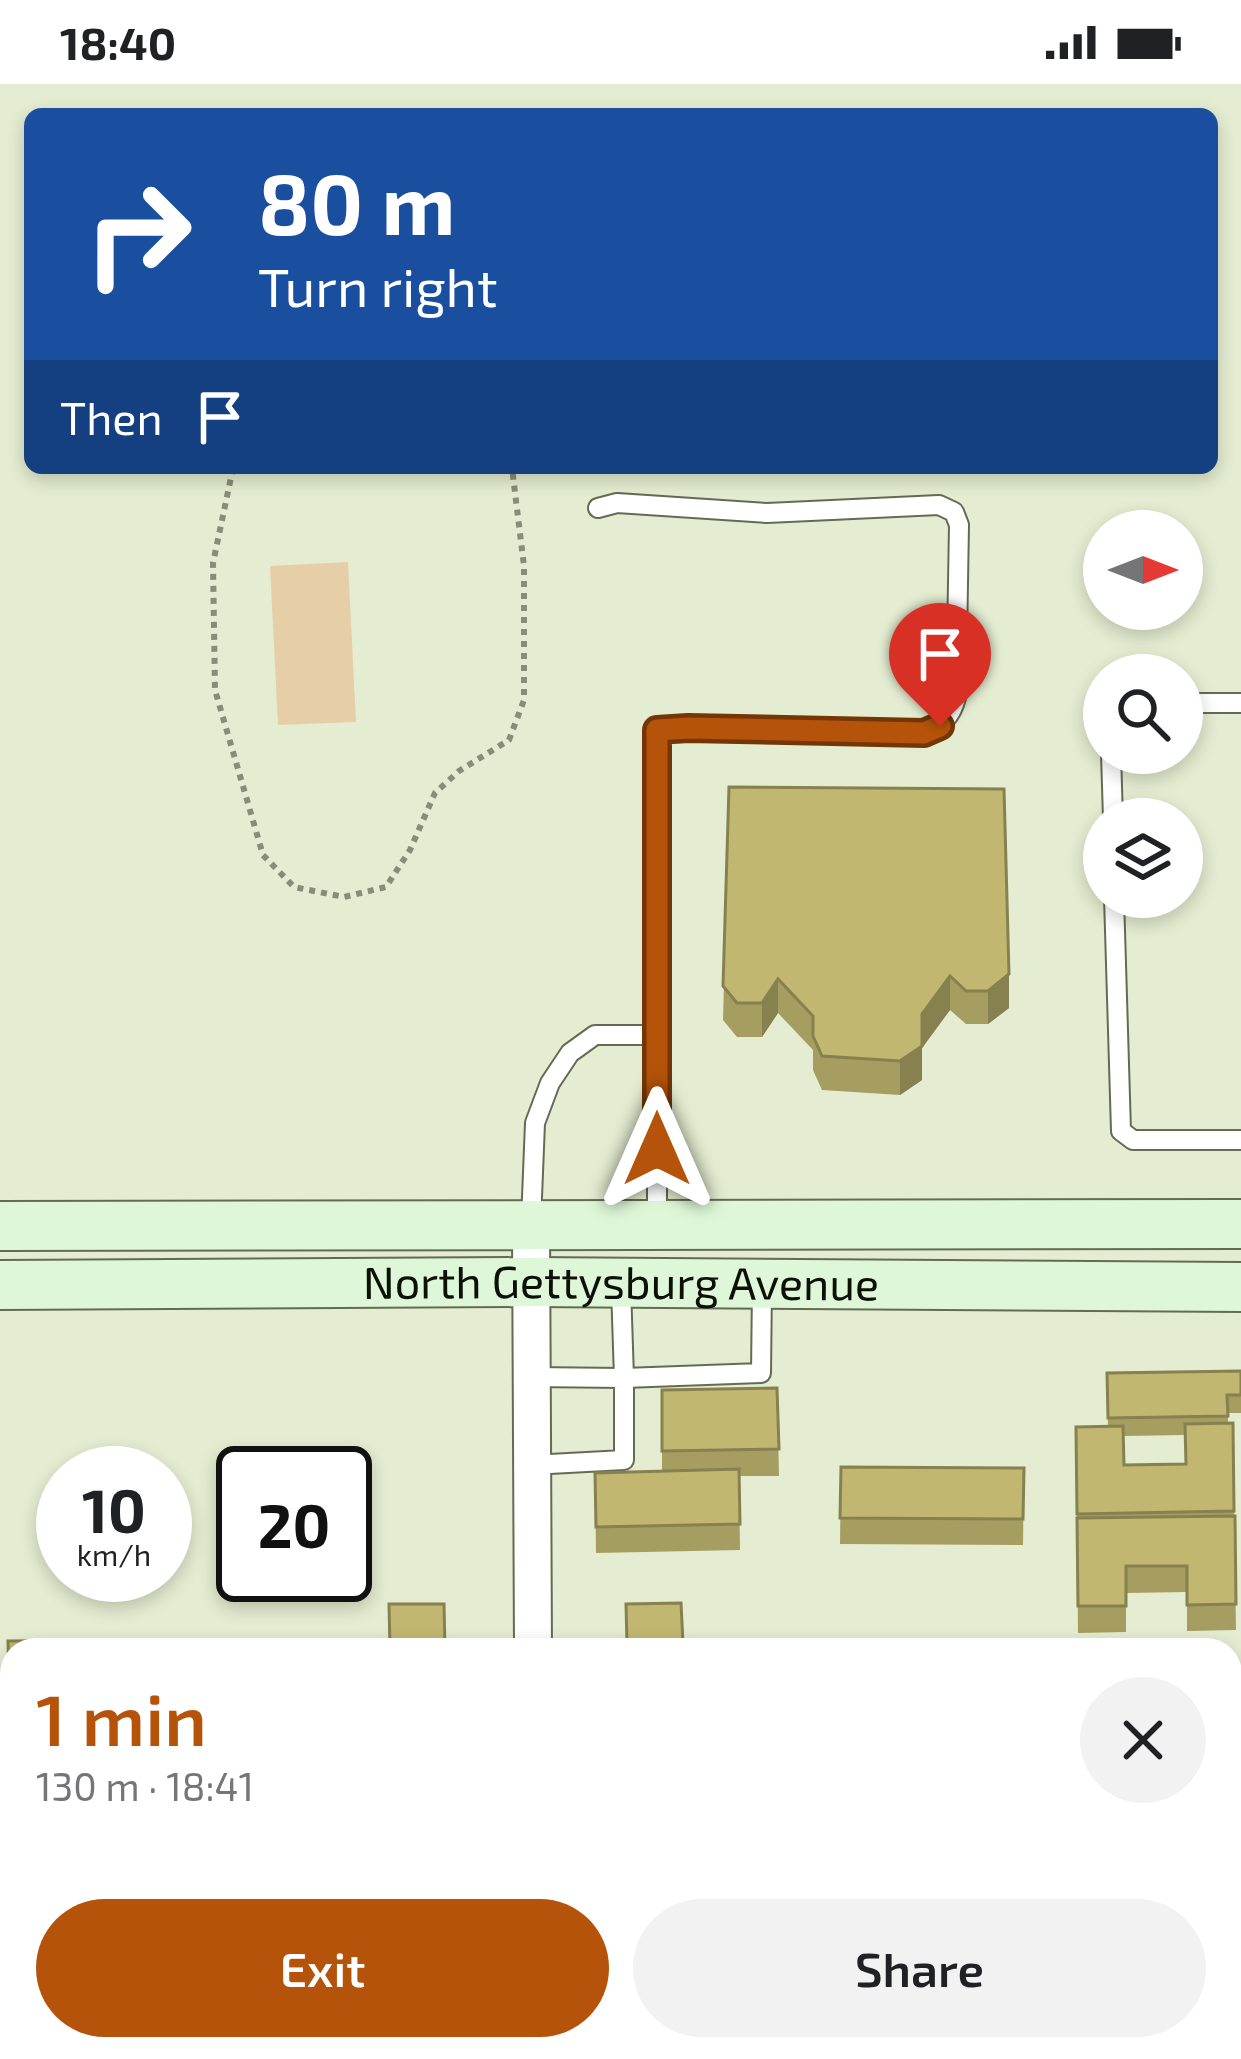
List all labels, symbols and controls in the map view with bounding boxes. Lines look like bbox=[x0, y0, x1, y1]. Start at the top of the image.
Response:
text: 18:40 bbox=[60, 15, 176, 69]
text: 80 m bbox=[258, 151, 455, 252]
icon: right bbox=[60, 156, 216, 312]
text: Turn right bbox=[258, 253, 498, 318]
icon: arrive bbox=[187, 384, 253, 450]
text: Then bbox=[60, 390, 163, 444]
north arrow bbox=[1083, 510, 1203, 630]
map controls bbox=[1083, 510, 1203, 918]
pin bbox=[889, 603, 991, 726]
icon: arrive bbox=[907, 621, 973, 687]
button: search bbox=[1083, 654, 1203, 774]
button: layers bbox=[1083, 798, 1203, 918]
position arrow bbox=[594, 1086, 720, 1212]
street label: North Gettysburg Avenue bbox=[363, 1253, 879, 1309]
speed limit sign: 20 bbox=[216, 1446, 372, 1602]
text: 10 bbox=[82, 1473, 146, 1545]
text: km/h bbox=[77, 1536, 151, 1572]
text: 1 min bbox=[36, 1674, 207, 1760]
button: close bbox=[1080, 1677, 1206, 1803]
text: 130 m · 18:41 bbox=[36, 1762, 254, 1809]
button: Exit bbox=[36, 1899, 609, 2037]
button: Share bbox=[633, 1899, 1206, 2037]

